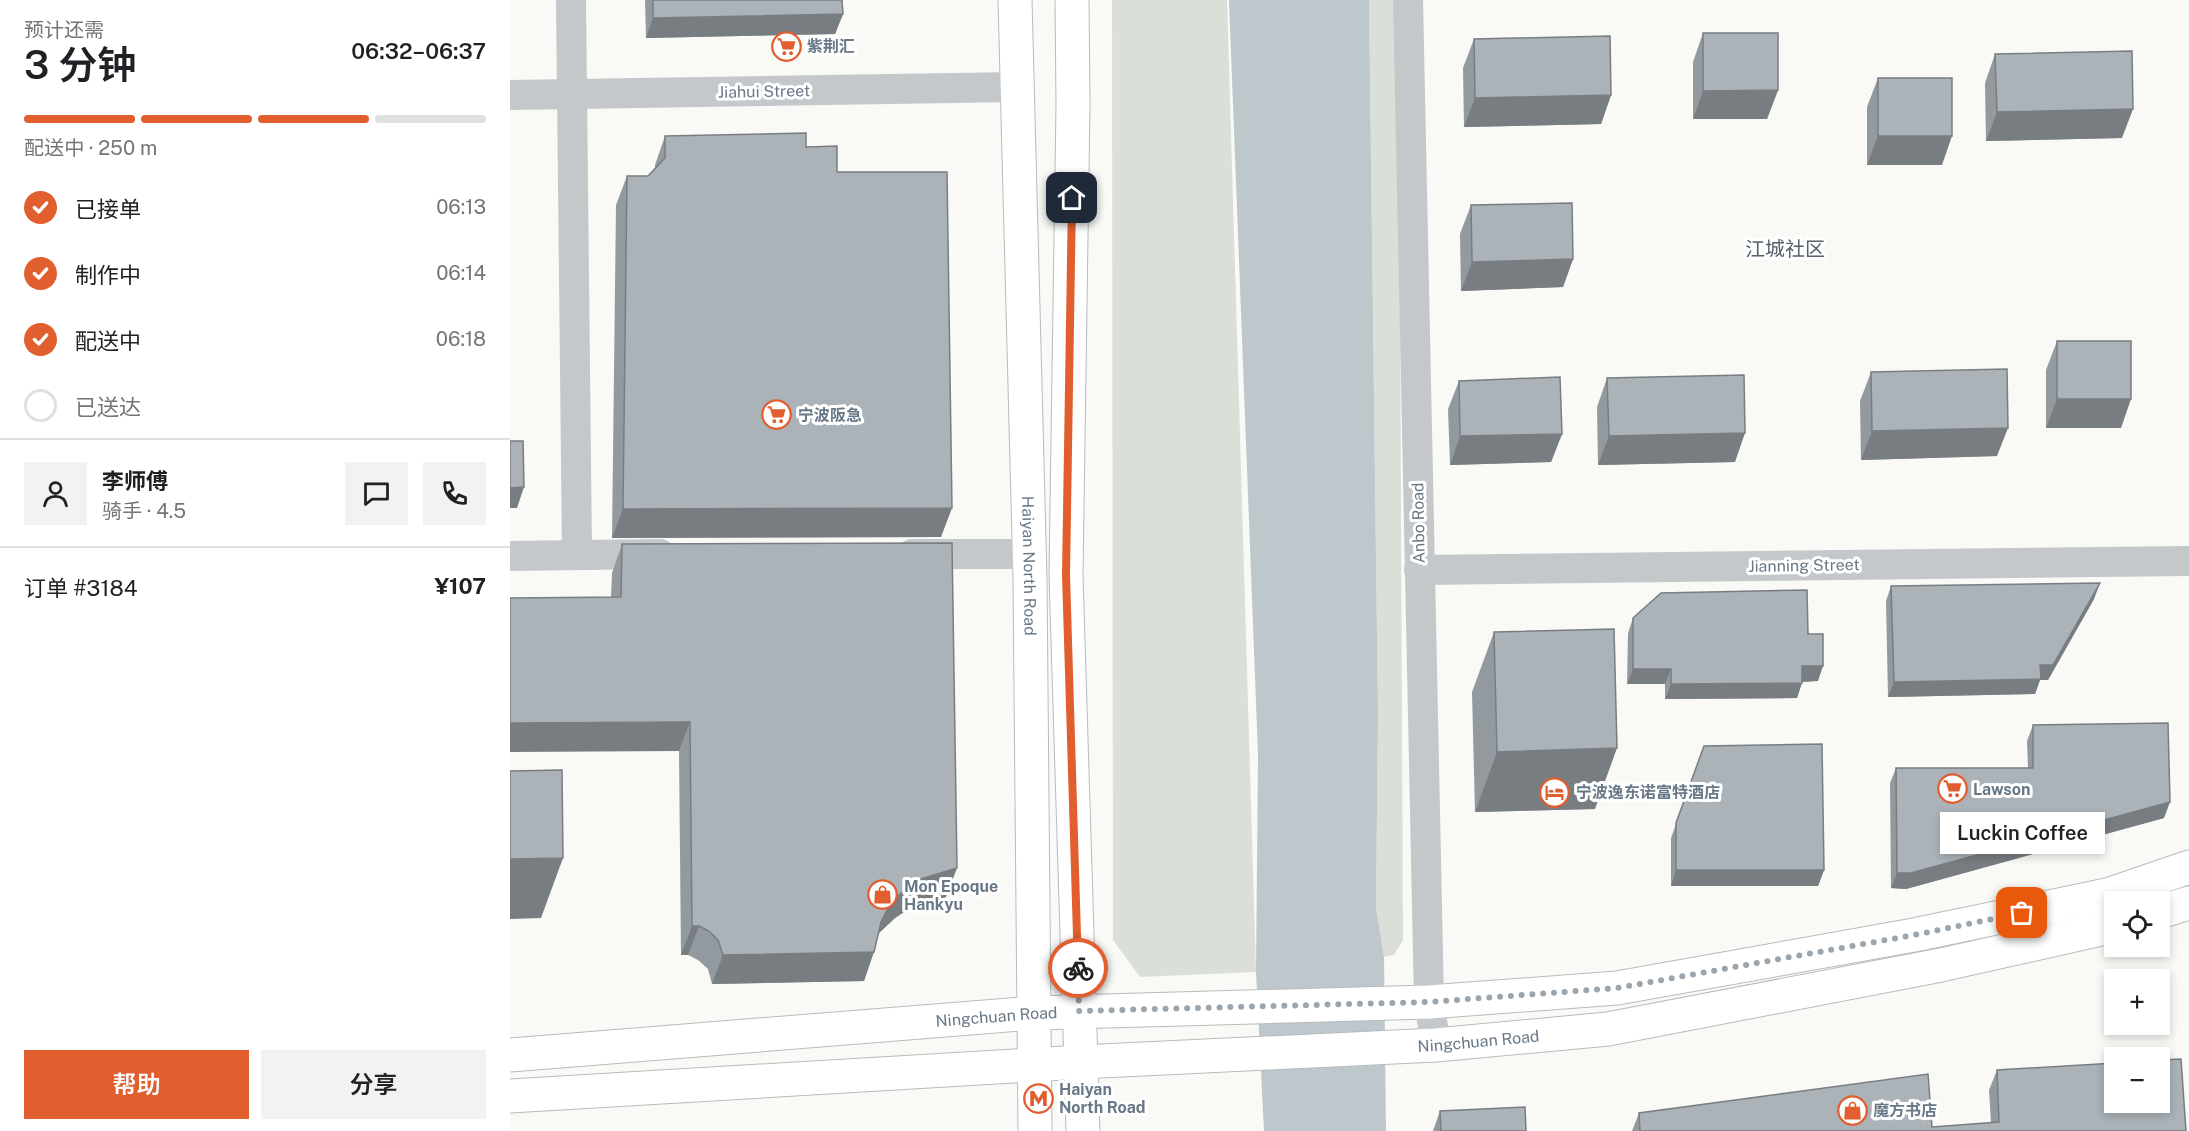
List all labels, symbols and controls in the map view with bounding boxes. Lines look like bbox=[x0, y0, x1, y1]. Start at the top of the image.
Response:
text: 预计还需 bbox=[24, 18, 104, 42]
supermarket icon: 紫荆汇 bbox=[770, 30, 802, 62]
place label: 紫荆汇 bbox=[807, 37, 855, 56]
text: 06:32–06:37 bbox=[351, 38, 486, 64]
text: 3 分钟 bbox=[24, 42, 136, 88]
street label: Jiahui Street bbox=[718, 81, 810, 102]
text: 配送中 · 250 m bbox=[24, 136, 157, 160]
pin bbox=[1046, 172, 1097, 223]
icon: home bbox=[1055, 181, 1088, 214]
icon: check bbox=[24, 191, 57, 224]
text: 06:13 bbox=[436, 195, 486, 219]
text: 已接单 bbox=[75, 196, 141, 222]
district label: 江城社区 bbox=[1745, 237, 1825, 261]
icon: check bbox=[24, 257, 57, 290]
text: 06:14 bbox=[436, 261, 486, 285]
text: 制作中 bbox=[75, 262, 141, 288]
icon: check bbox=[24, 323, 57, 356]
text: 06:18 bbox=[436, 327, 486, 351]
text: 配送中 bbox=[75, 328, 141, 354]
text: 已送达 bbox=[75, 394, 141, 420]
supermarket icon: 宁波阪急 bbox=[761, 399, 793, 431]
place label: 宁波阪急 bbox=[798, 406, 862, 425]
button: person bbox=[24, 462, 87, 525]
button: chat bbox=[345, 462, 408, 525]
button: phone bbox=[423, 462, 486, 525]
text: 李师傅 bbox=[102, 468, 168, 494]
street label: Anbo Road bbox=[1408, 482, 1429, 564]
street label: Haiyan North Road bbox=[1018, 496, 1040, 636]
text: 骑手 · 4.5 bbox=[102, 499, 186, 523]
street label: Jianning Street bbox=[1748, 555, 1860, 576]
text: ¥107 bbox=[434, 573, 486, 599]
text: 订单 #3184 bbox=[24, 575, 137, 601]
supermarket icon: Lawson bbox=[1936, 773, 1968, 805]
hotel icon: 宁波逸东诺富特酒店 bbox=[1539, 776, 1571, 808]
place label: Lawson bbox=[1973, 780, 2030, 799]
place label: 宁波逸东诺富特酒店 bbox=[1576, 783, 1720, 802]
callout: Luckin Coffee bbox=[1940, 811, 2104, 853]
text: Luckin Coffee bbox=[1957, 821, 2088, 845]
place label: Mon Epoque Hankyu bbox=[904, 877, 998, 914]
shop icon: Mon Epoque Hankyu bbox=[867, 879, 899, 911]
pin bbox=[1996, 887, 2047, 938]
map controls bbox=[2104, 891, 2170, 1113]
button: locate bbox=[2104, 891, 2170, 957]
icon: bag bbox=[2005, 896, 2038, 929]
courier bbox=[1048, 938, 1108, 998]
icon: bike bbox=[1062, 952, 1095, 985]
button: + bbox=[2104, 969, 2170, 1035]
street label: Ningchuan Road bbox=[935, 1003, 1058, 1031]
street label: Ningchuan Road bbox=[1417, 1026, 1540, 1056]
button: − bbox=[2104, 1047, 2170, 1113]
button: 帮助 bbox=[24, 1050, 249, 1119]
button: 分享 bbox=[261, 1050, 486, 1119]
place label: Haiyan North Road bbox=[1059, 1080, 1146, 1117]
metro station icon: Haiyan North Road bbox=[1022, 1082, 1054, 1114]
shop icon: 魔方书店 bbox=[1836, 1094, 1868, 1126]
place label: 魔方书店 bbox=[1873, 1101, 1937, 1120]

